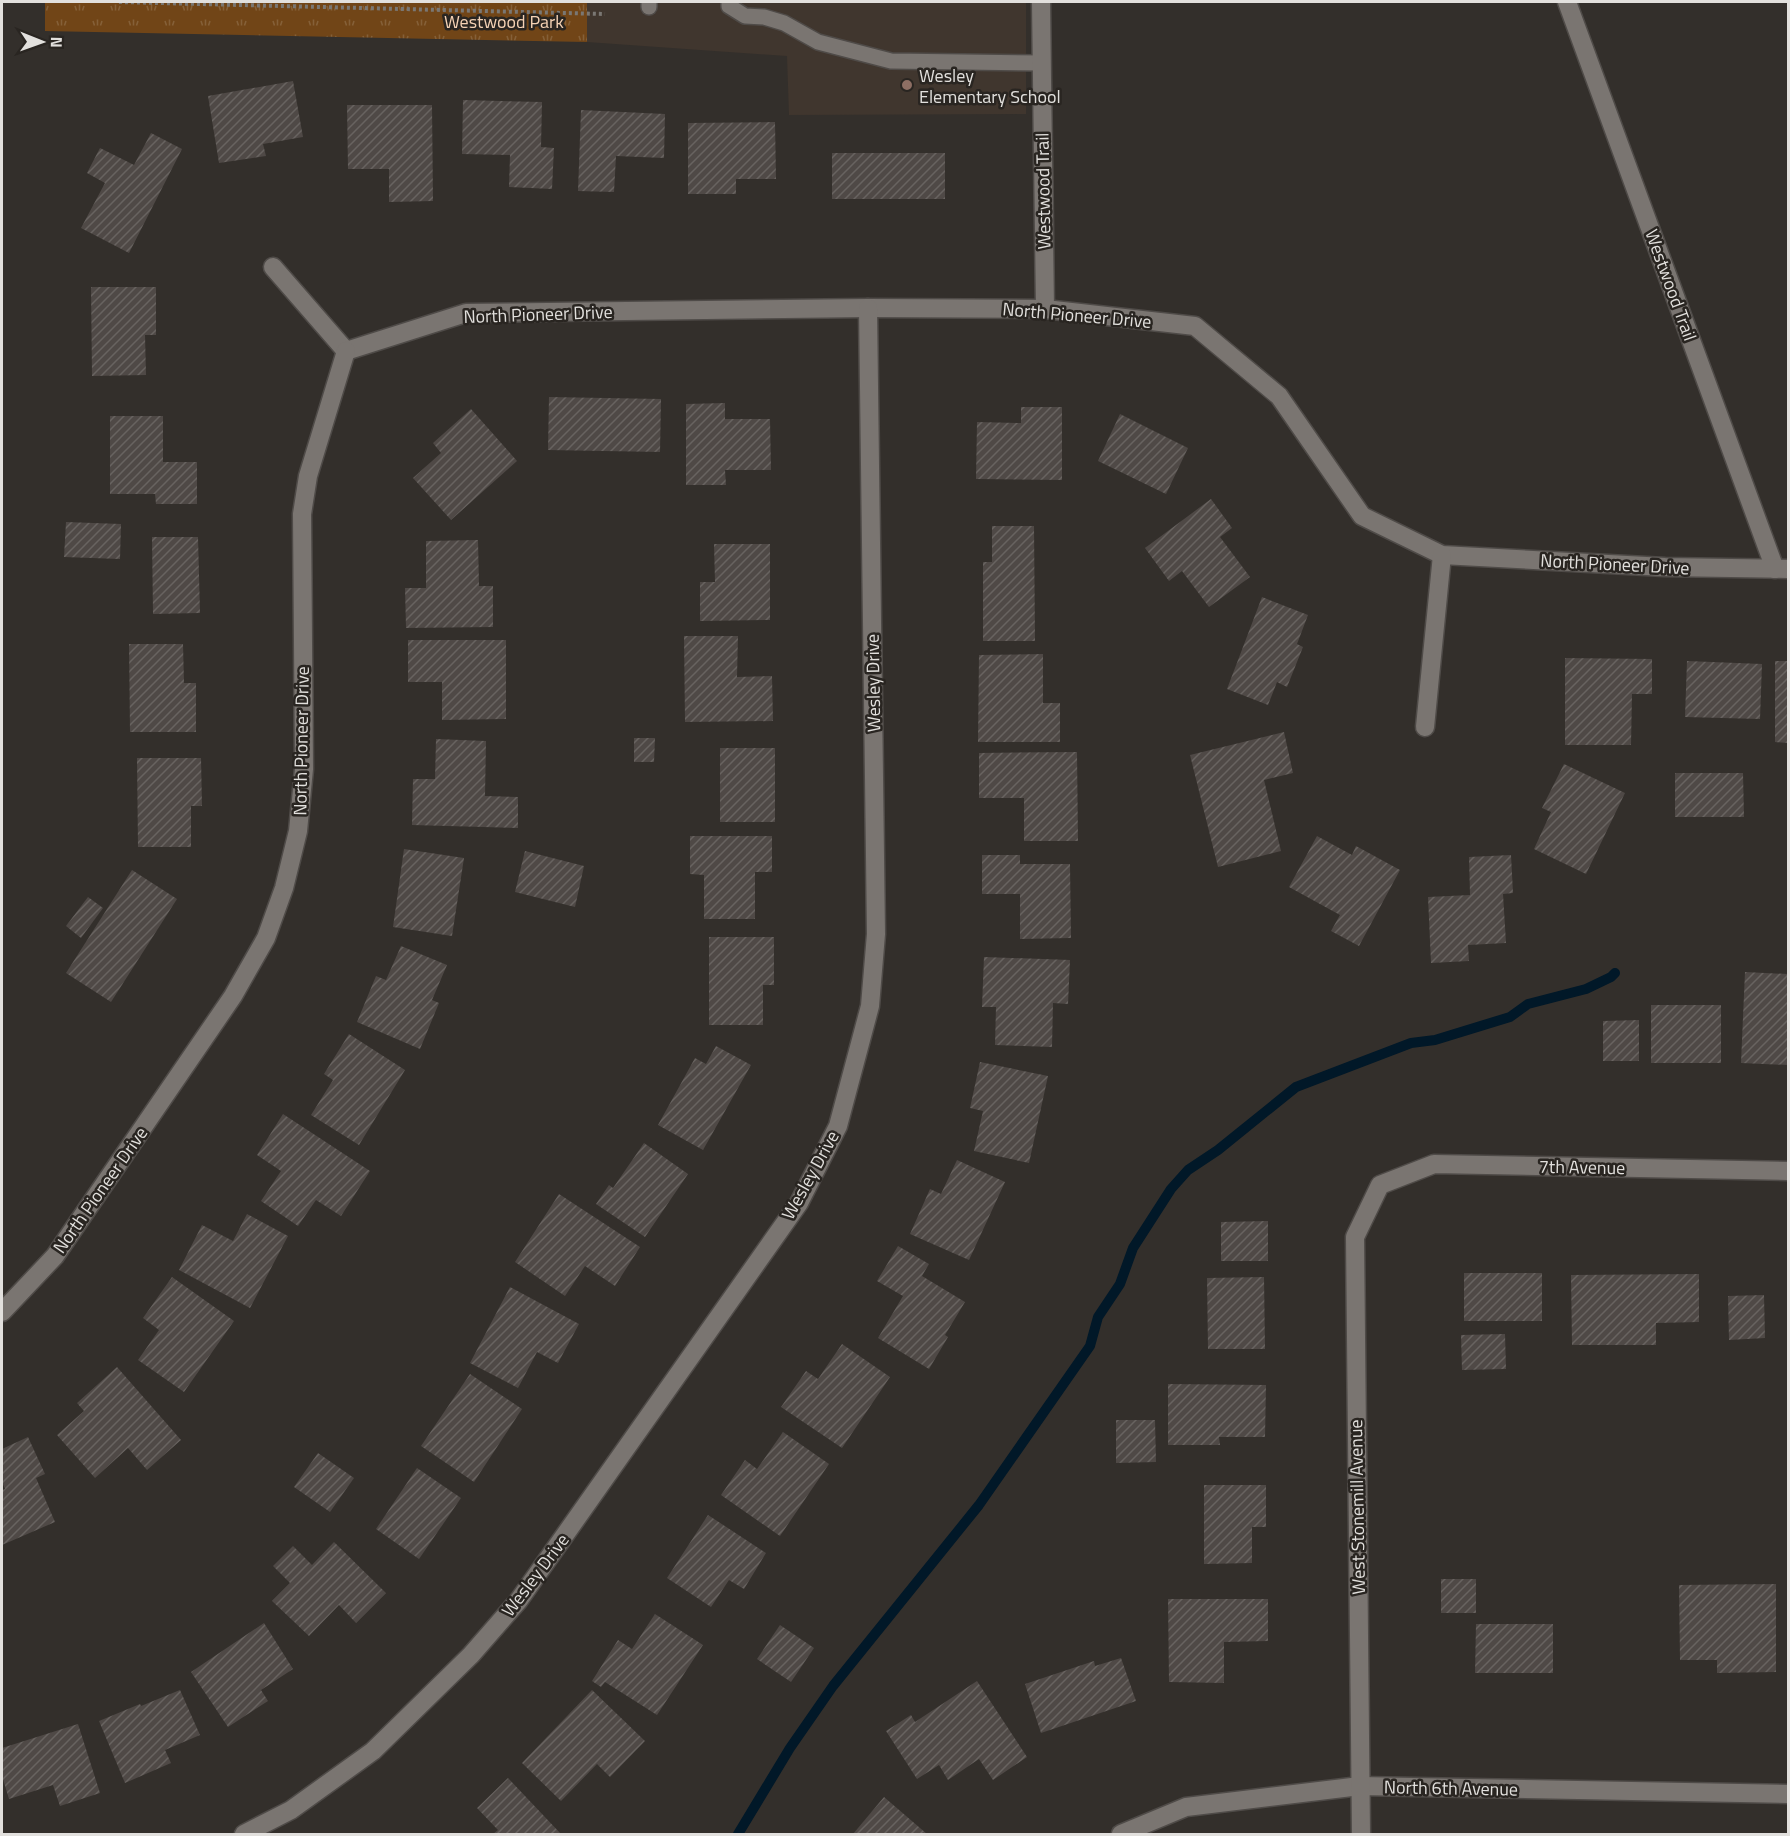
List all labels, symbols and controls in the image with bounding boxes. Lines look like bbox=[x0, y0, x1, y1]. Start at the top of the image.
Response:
park label: Westwood Park bbox=[444, 8, 564, 35]
north arrow bbox=[12, 12, 72, 72]
text: N bbox=[45, 37, 69, 48]
place label: Wesley Elementary School bbox=[919, 62, 1061, 110]
marker: Wesley Elementary School bbox=[900, 78, 914, 92]
street label: Westwood Trail bbox=[1028, 132, 1058, 250]
street label: Westwood Trail bbox=[1638, 226, 1704, 344]
street label: North Pioneer Drive bbox=[1001, 295, 1153, 335]
street label: North Pioneer Drive bbox=[463, 298, 613, 330]
street label: North Pioneer Drive bbox=[1540, 547, 1690, 581]
street label: Wesley Drive bbox=[859, 634, 887, 732]
street label: North Pioneer Drive bbox=[286, 666, 316, 816]
street label: North Pioneer Drive bbox=[46, 1121, 154, 1259]
street label: Wesley Drive bbox=[774, 1126, 846, 1224]
street label: 7th Avenue bbox=[1539, 1153, 1625, 1181]
street label: West Stonemill Avenue bbox=[1342, 1419, 1372, 1595]
street label: Wesley Drive bbox=[495, 1528, 575, 1622]
street label: North 6th Avenue bbox=[1384, 1773, 1518, 1803]

